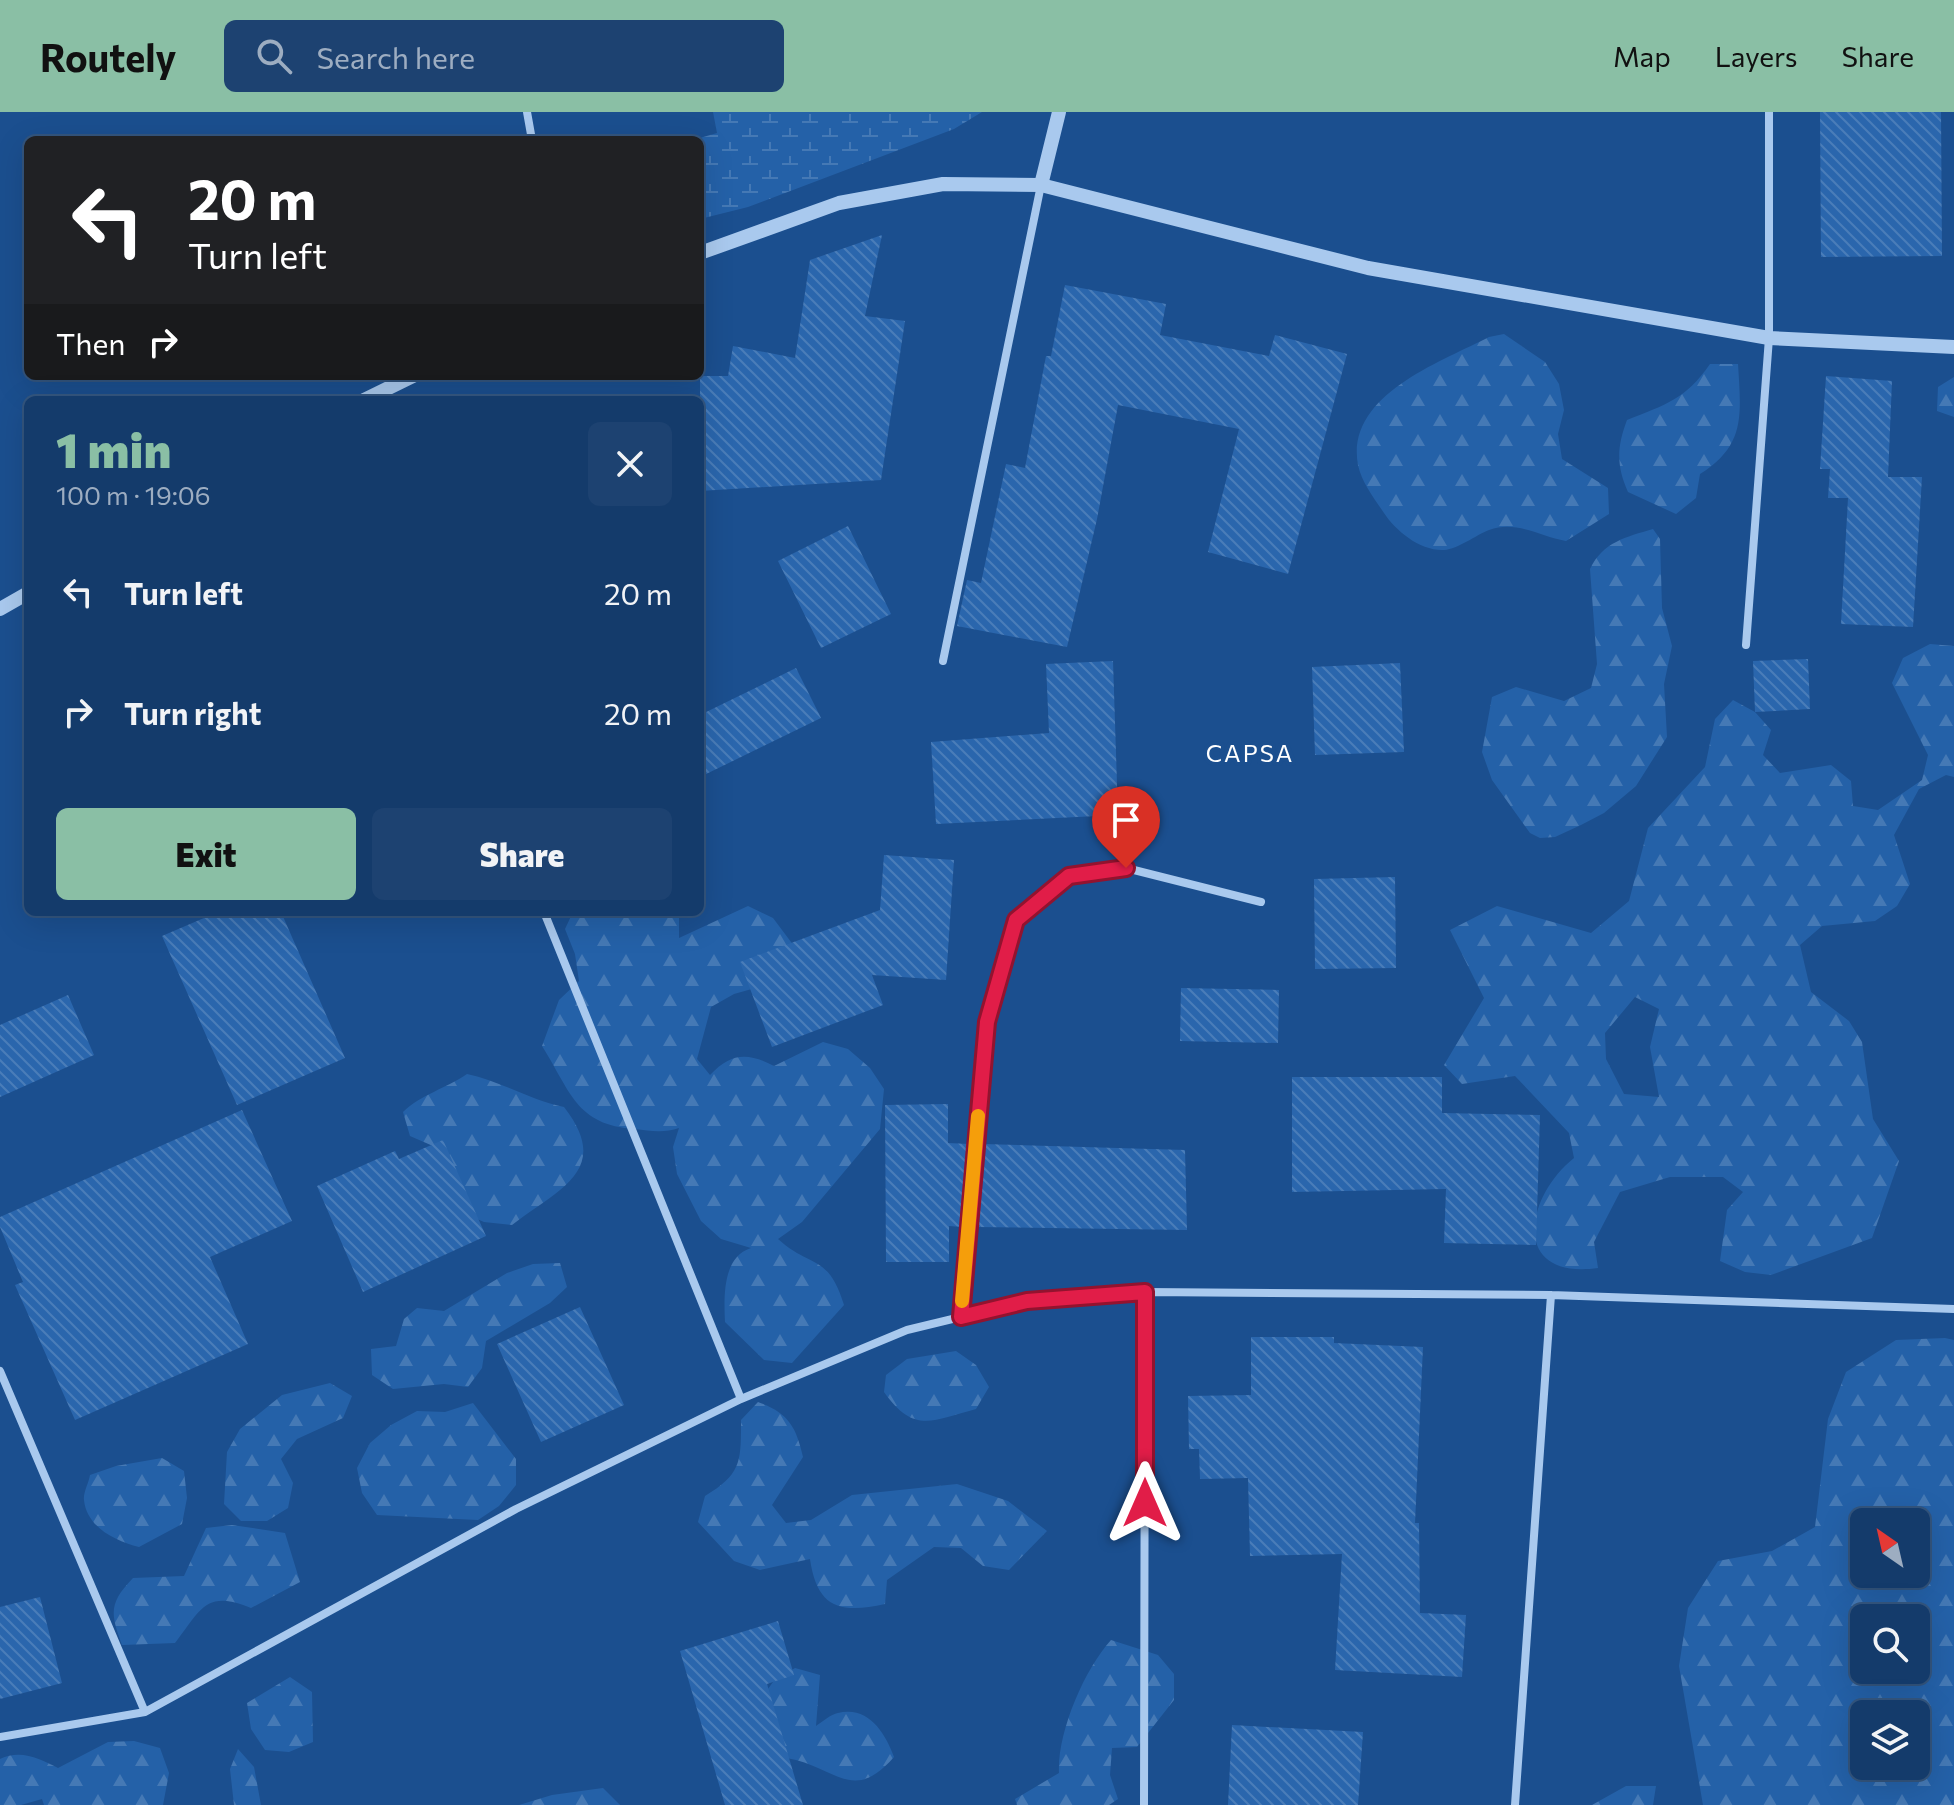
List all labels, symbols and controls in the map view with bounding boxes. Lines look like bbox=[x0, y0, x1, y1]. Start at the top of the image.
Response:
search box bbox=[224, 20, 784, 92]
text: Routely bbox=[40, 33, 176, 80]
icon: search bbox=[252, 34, 296, 78]
text: Search here bbox=[316, 38, 475, 75]
text: Map bbox=[1613, 39, 1671, 73]
text: Layers bbox=[1715, 39, 1797, 73]
text: Share bbox=[1841, 39, 1914, 73]
text: 20 m bbox=[188, 163, 316, 232]
icon: left bbox=[56, 168, 160, 272]
text: Turn left bbox=[188, 232, 327, 276]
icon: right bbox=[141, 320, 185, 364]
text: Then bbox=[56, 324, 125, 361]
text: 1 min bbox=[56, 419, 171, 478]
button: close bbox=[588, 422, 672, 506]
text: 100 m · 19:06 bbox=[56, 479, 211, 510]
icon: left bbox=[56, 570, 100, 614]
text: Turn left bbox=[124, 574, 243, 611]
text: 20 m bbox=[604, 574, 672, 611]
icon: right bbox=[56, 690, 100, 734]
text: Turn right bbox=[124, 694, 261, 731]
text: 20 m bbox=[604, 694, 672, 731]
district label: CAPSA bbox=[1206, 738, 1294, 767]
pin bbox=[1092, 786, 1160, 868]
icon: arrive bbox=[1104, 798, 1148, 842]
button: Exit bbox=[56, 808, 356, 900]
button: Share bbox=[372, 808, 672, 900]
position arrow bbox=[1103, 1461, 1187, 1545]
north arrow bbox=[1850, 1508, 1930, 1588]
map controls bbox=[1850, 1508, 1930, 1780]
button: search bbox=[1850, 1604, 1930, 1684]
button: layers bbox=[1850, 1700, 1930, 1780]

